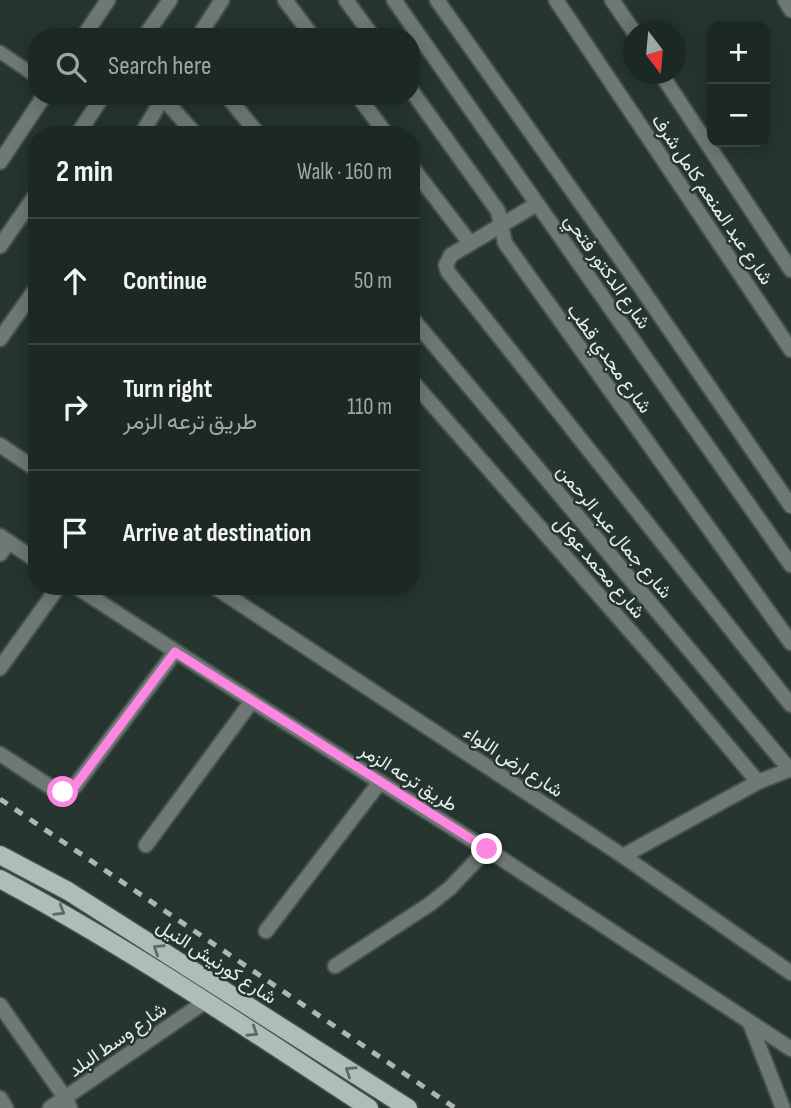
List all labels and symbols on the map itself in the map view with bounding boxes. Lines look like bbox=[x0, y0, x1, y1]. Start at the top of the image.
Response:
north arrow bbox=[623, 21, 686, 84]
street label: شارع عبد المنعم كامل شرف bbox=[646, 110, 777, 289]
street label: شارع الدكتور فتحي bbox=[556, 210, 655, 335]
street label: شارع مجدي قطب bbox=[559, 300, 656, 420]
street label: شارع جمال عبد الرحمن bbox=[551, 460, 677, 604]
street label: شارع محمد عوكل bbox=[548, 512, 649, 624]
street label: شارع ارض اللواء bbox=[459, 722, 567, 803]
street label: طريق ترعه الزمر bbox=[354, 739, 461, 817]
route start bbox=[47, 776, 78, 807]
route end bbox=[471, 833, 502, 864]
one-way arrow bbox=[52, 903, 65, 916]
street label: شارع كورنيش النيل bbox=[152, 915, 281, 1010]
one-way arrow bbox=[153, 944, 166, 957]
street label: شارع وسط البلد bbox=[64, 998, 171, 1083]
one-way arrow bbox=[245, 1024, 258, 1036]
one-way arrow bbox=[345, 1067, 358, 1080]

